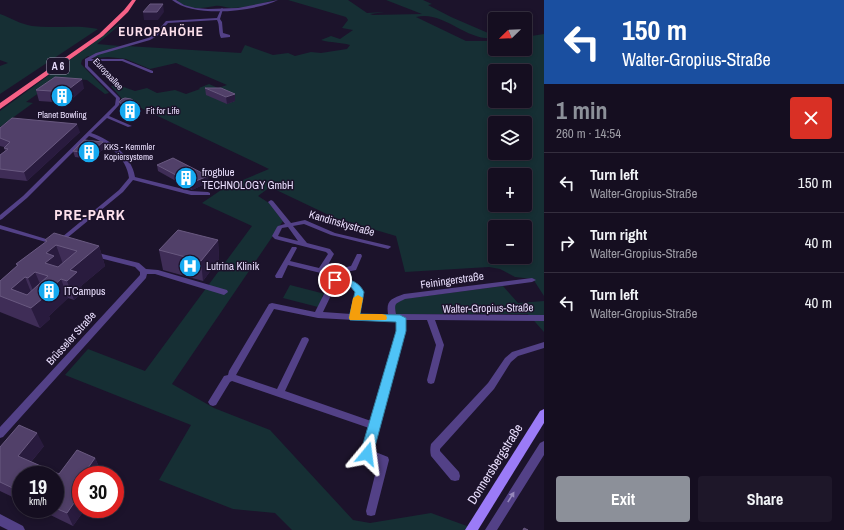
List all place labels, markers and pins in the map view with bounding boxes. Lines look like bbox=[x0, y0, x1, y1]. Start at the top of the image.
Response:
building icon: Planet Bowling bbox=[49, 83, 75, 109]
building icon: Fit for Life bbox=[117, 98, 143, 124]
place label: Fit for Life bbox=[146, 105, 180, 117]
place label: Planet Bowling bbox=[37, 109, 88, 121]
building icon: KKS - Kemmler Kopiersysteme bbox=[76, 139, 102, 165]
place label: KKS - Kemmler Kopiersysteme bbox=[104, 141, 155, 163]
building icon: frogblue TECHNOLOGY GmbH bbox=[173, 165, 199, 191]
place label: frogblue TECHNOLOGY GmbH bbox=[202, 165, 294, 192]
hospital icon: Lutrina Klinik bbox=[177, 253, 203, 279]
place label: Lutrina Klinik bbox=[206, 259, 260, 273]
pin bbox=[318, 263, 352, 297]
building icon: ITCampus bbox=[36, 278, 62, 304]
place label: ITCampus bbox=[64, 284, 106, 298]

